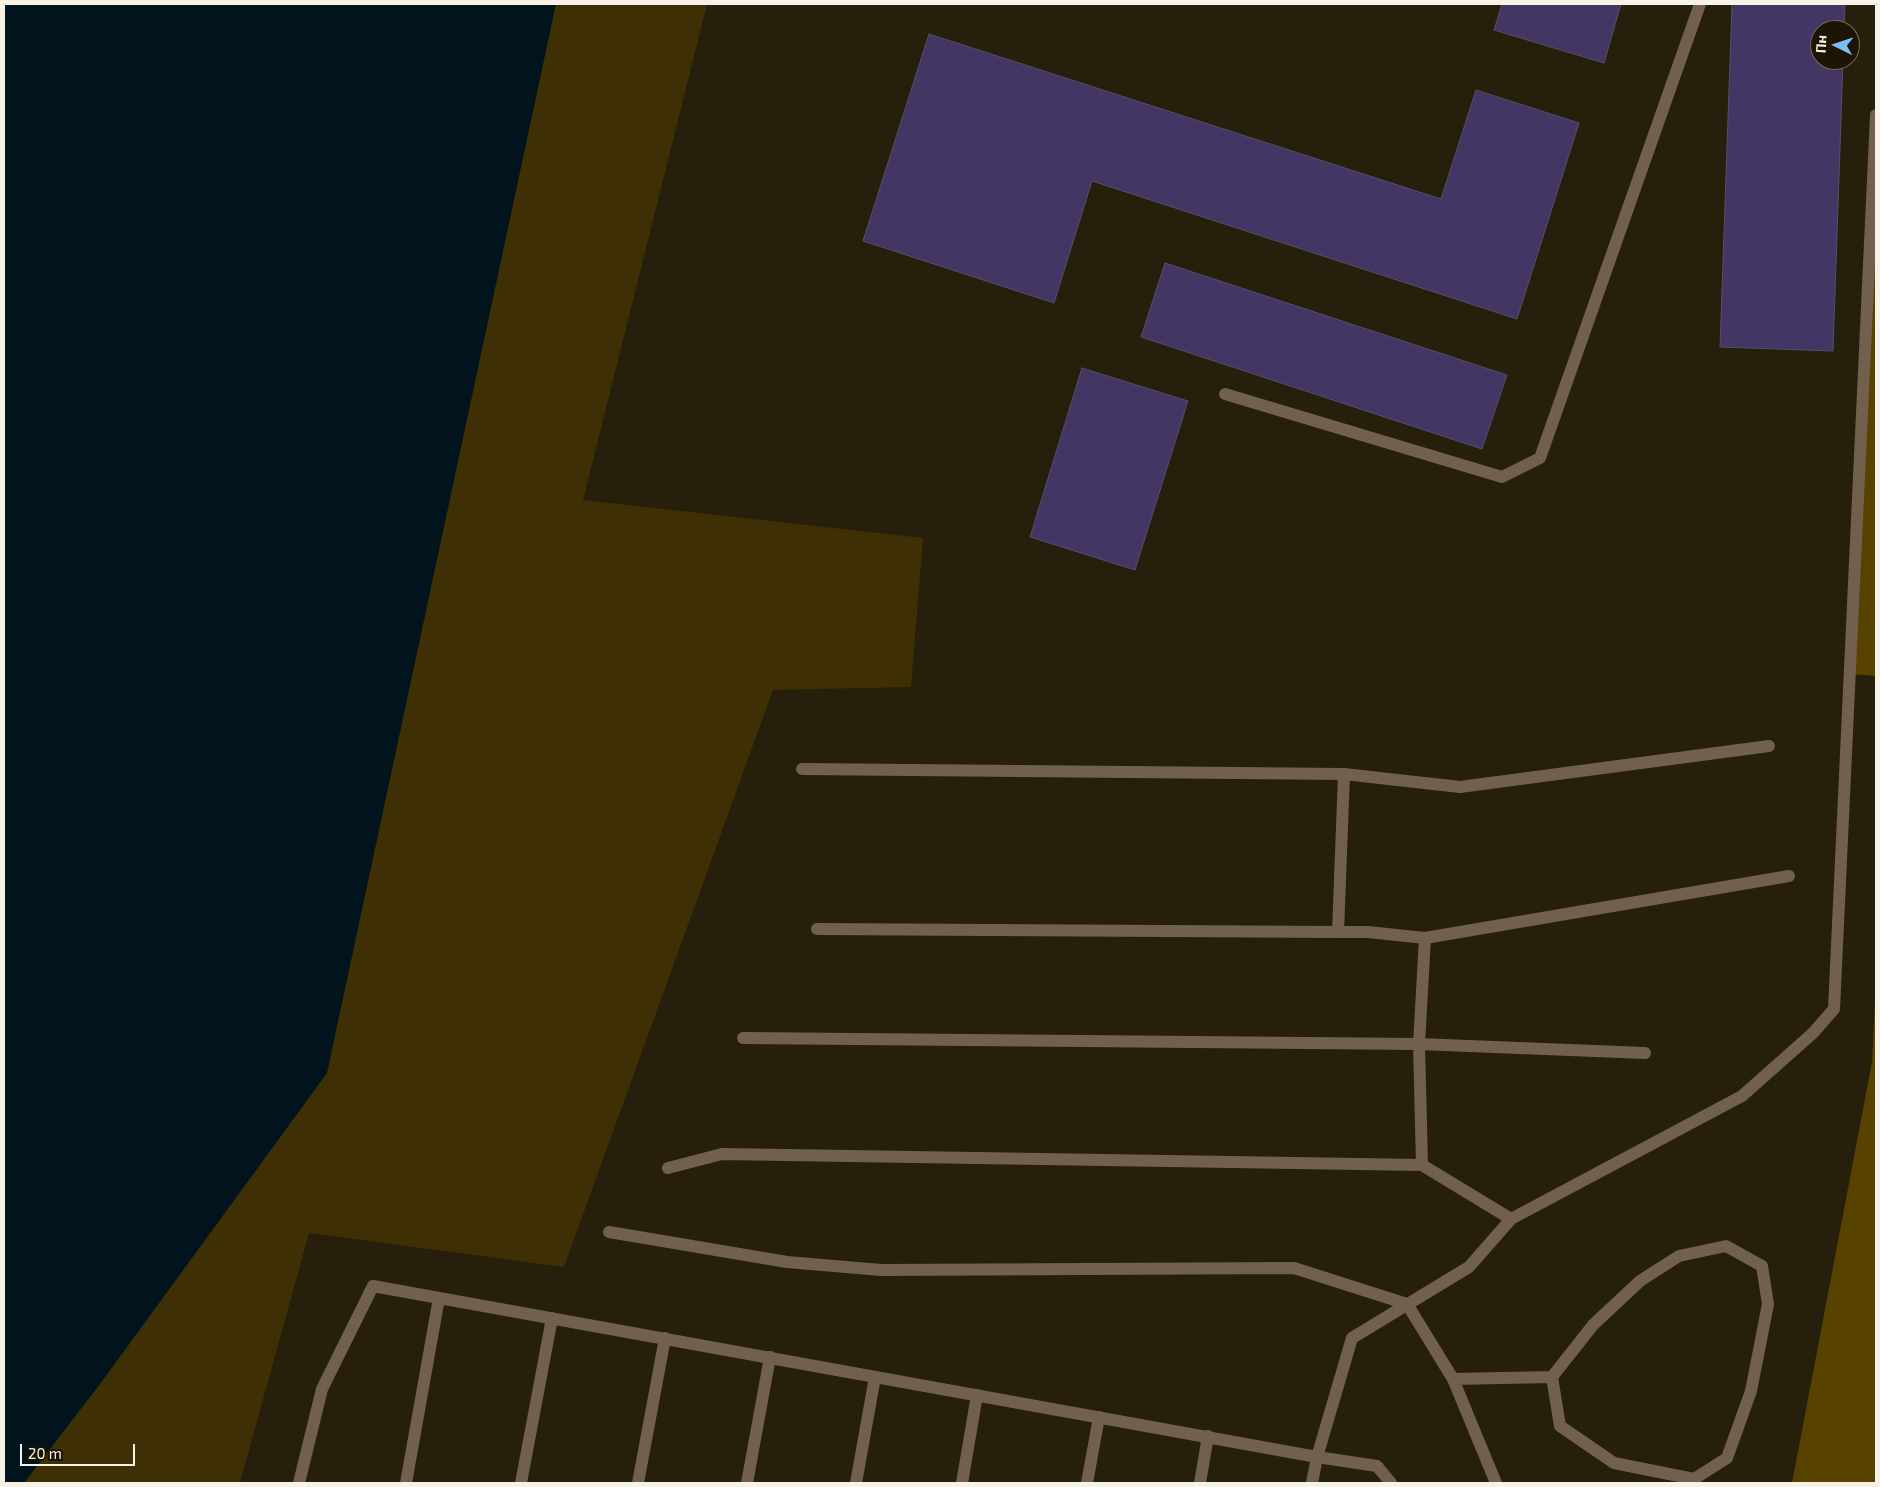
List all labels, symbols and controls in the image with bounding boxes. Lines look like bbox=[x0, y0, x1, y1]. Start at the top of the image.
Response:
north arrow bbox=[1810, 20, 1860, 70]
text: Пн bbox=[1811, 34, 1830, 54]
scale bar bbox=[22, 1434, 138, 1466]
text: 20 m bbox=[28, 1444, 62, 1462]

